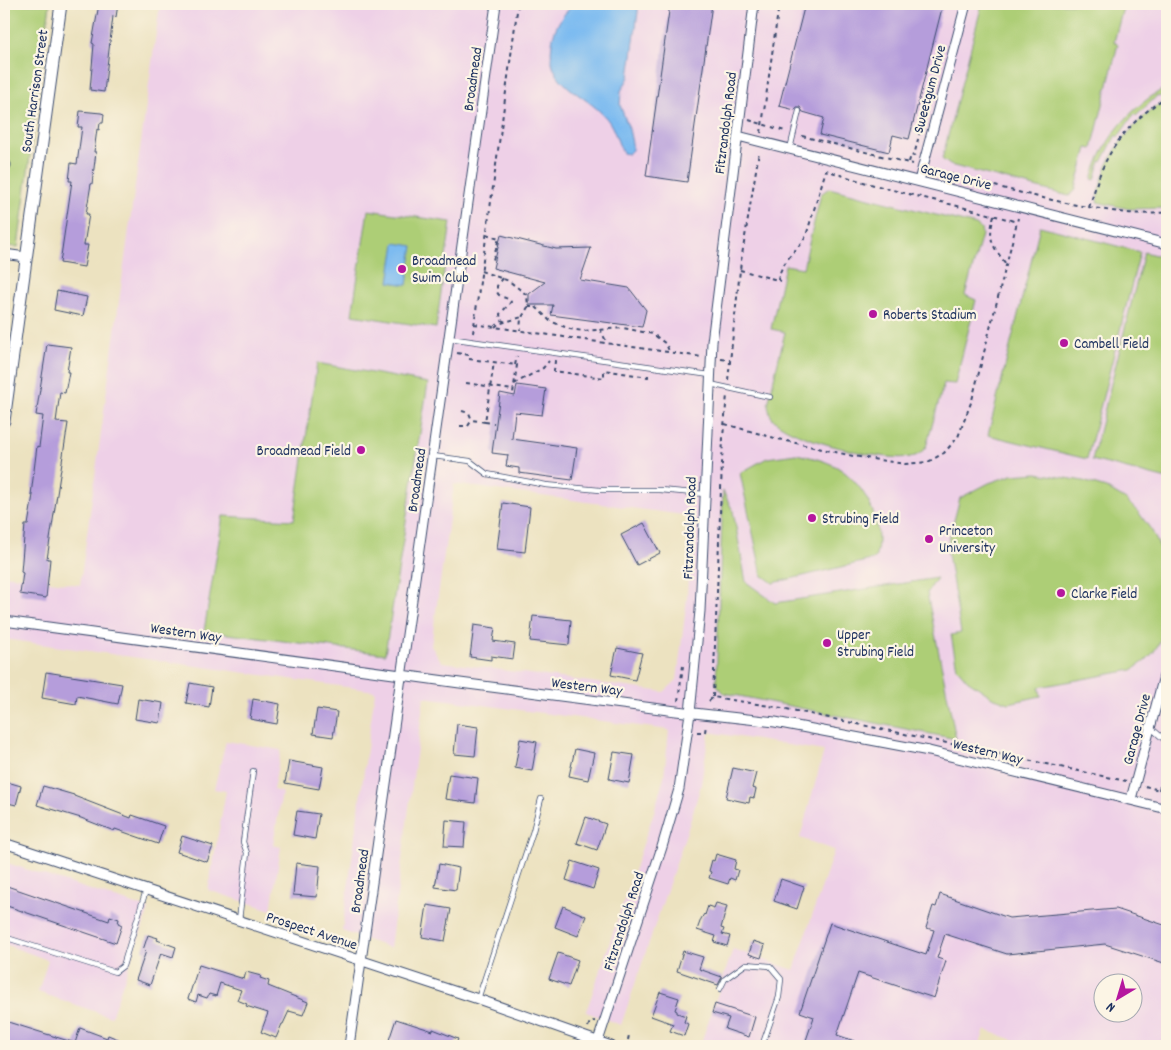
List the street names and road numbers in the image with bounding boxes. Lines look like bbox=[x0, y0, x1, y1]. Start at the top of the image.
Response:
street label: South Harrison Street bbox=[16, 28, 56, 154]
street label: Sweetgum Drive bbox=[909, 42, 953, 136]
street label: Broadmead bbox=[459, 46, 489, 113]
street label: Fitzrandolph Road bbox=[710, 71, 744, 176]
street label: Garage Drive bbox=[918, 158, 994, 198]
street label: Broadmead bbox=[403, 447, 433, 514]
street label: Fitzrandolph Road bbox=[678, 476, 704, 580]
street label: Western Way bbox=[149, 618, 223, 650]
street label: Western Way bbox=[550, 673, 624, 703]
street label: Garage Drive bbox=[1118, 691, 1158, 767]
street label: Western Way bbox=[950, 734, 1026, 772]
street label: Broadmead bbox=[346, 848, 376, 915]
street label: Fitzrandolph Road bbox=[599, 869, 651, 974]
street label: Prospect Avenue bbox=[263, 907, 360, 957]

